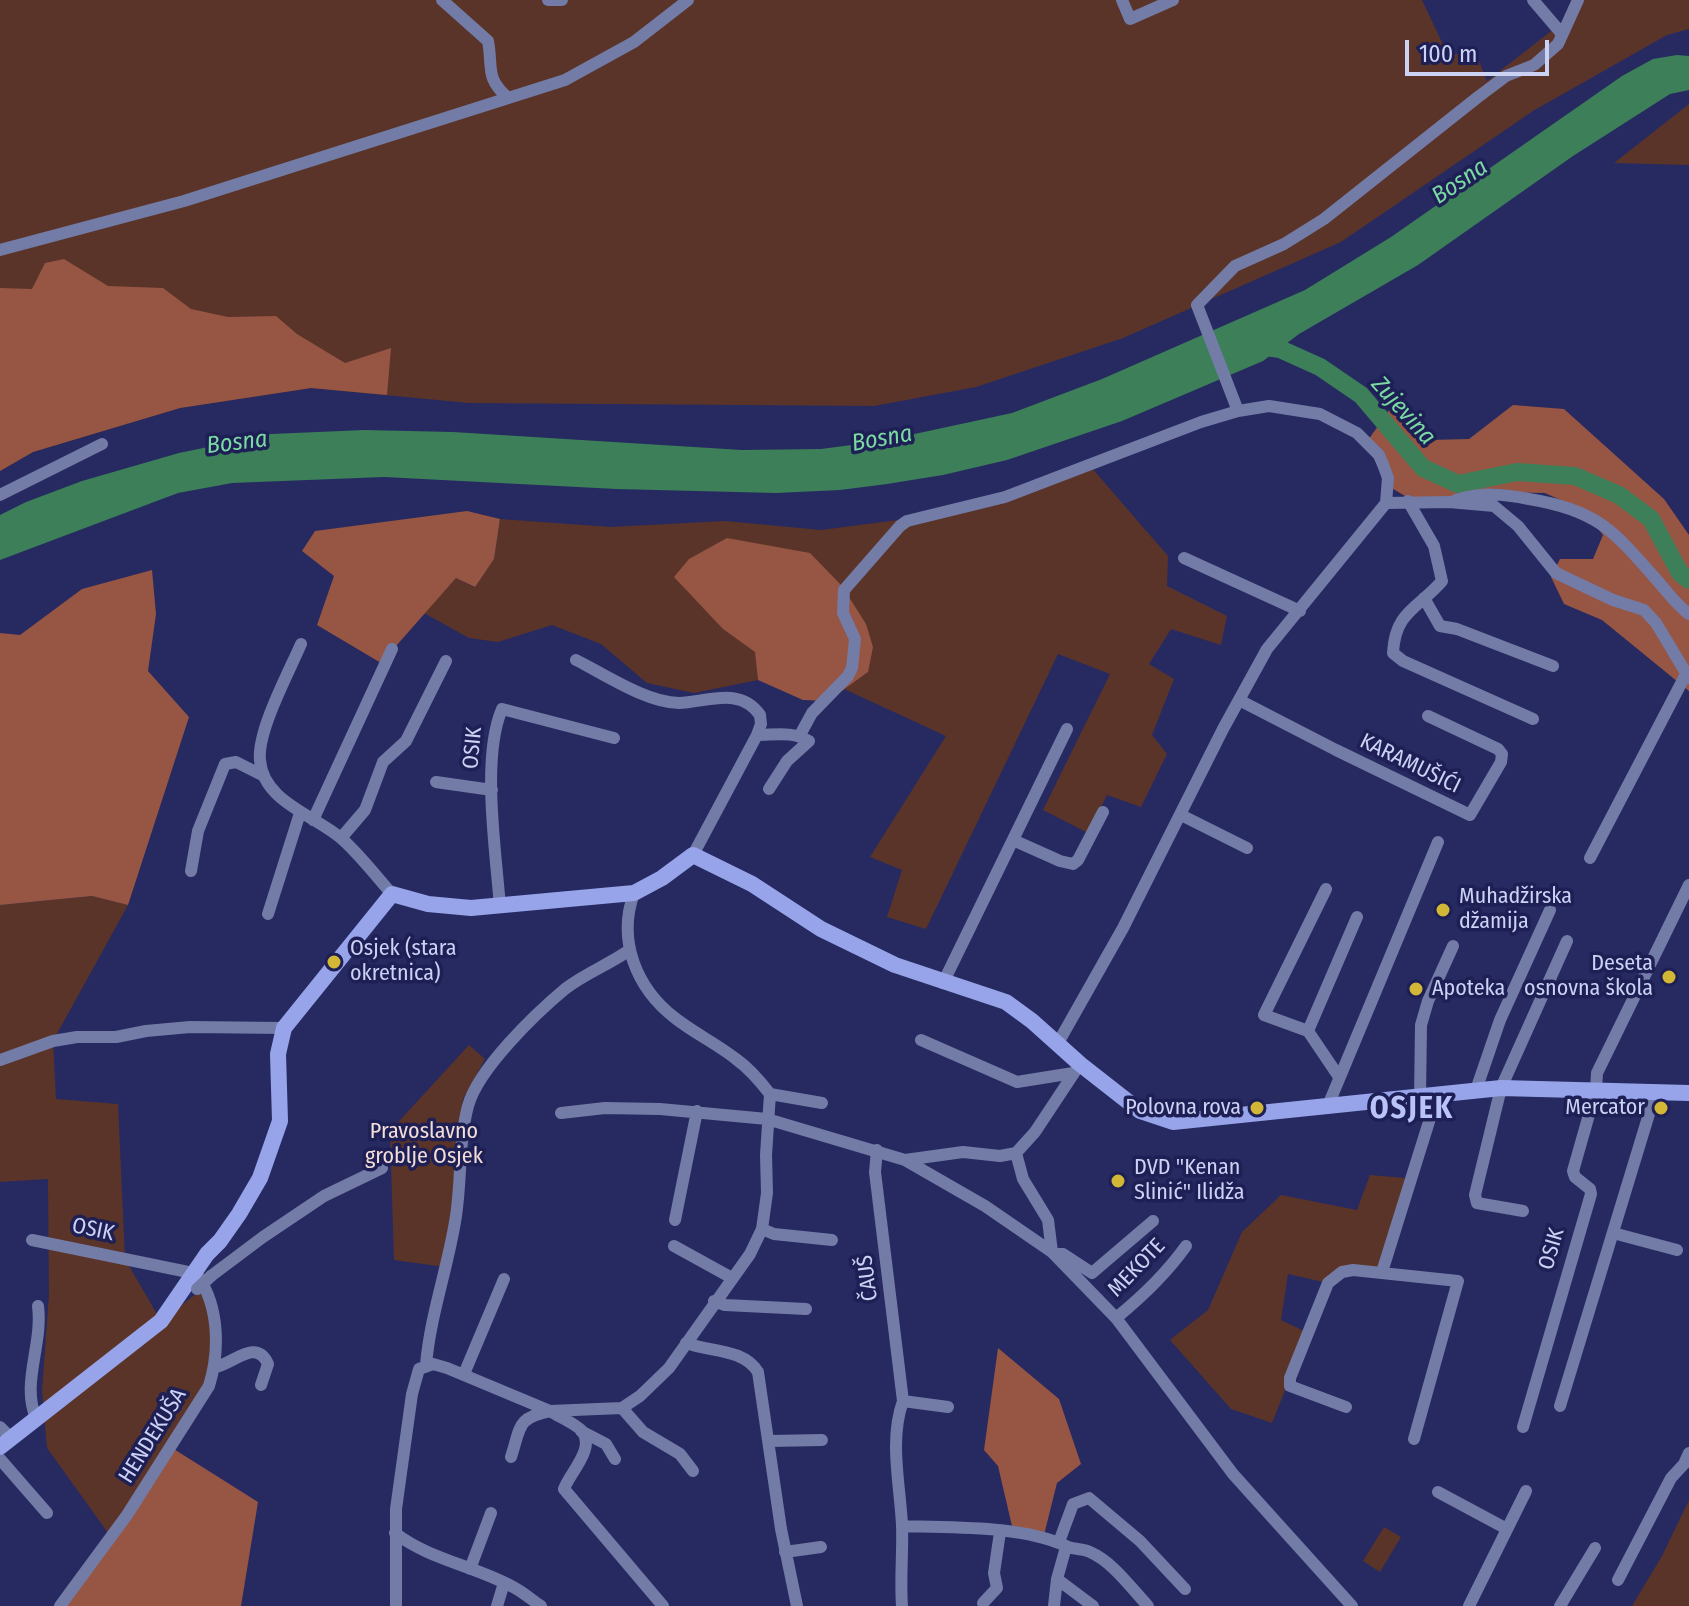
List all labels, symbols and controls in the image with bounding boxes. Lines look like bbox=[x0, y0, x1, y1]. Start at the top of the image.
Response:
scale bar bbox=[1409, 24, 1553, 74]
text: 100 m bbox=[1419, 40, 1477, 68]
water label: Bosna bbox=[1427, 153, 1493, 211]
water label: Zujevina bbox=[1365, 371, 1441, 451]
water label: Bosna bbox=[850, 420, 914, 458]
water label: Bosna bbox=[205, 425, 269, 461]
street label: OSIK bbox=[458, 726, 488, 770]
street label: KARAMUŠIĆI bbox=[1355, 728, 1465, 800]
place label: Muhadžirska džamija bbox=[1459, 884, 1572, 936]
marker: Muhadžirska džamija bbox=[1434, 901, 1452, 919]
place label: Osjek (stara okretnica) bbox=[350, 936, 457, 988]
place label: Deseta osnovna škola bbox=[1524, 951, 1653, 1002]
marker: Osjek (stara okretnica) bbox=[325, 953, 343, 971]
marker: Deseta osnovna škola bbox=[1660, 968, 1678, 986]
place label: Apoteka bbox=[1432, 976, 1505, 1002]
marker: Apoteka bbox=[1407, 980, 1425, 998]
district label: OSJEK bbox=[1370, 1092, 1454, 1128]
place label: Polovna rova bbox=[1125, 1095, 1241, 1121]
place label: Mercator bbox=[1565, 1095, 1645, 1121]
marker: Polovna rova bbox=[1248, 1099, 1266, 1117]
marker: Mercator bbox=[1652, 1099, 1670, 1117]
park label: Pravoslavno groblje Osjek bbox=[365, 1119, 483, 1170]
place label: DVD "Kenan Slinić" Ilidža bbox=[1134, 1155, 1244, 1206]
marker: DVD "Kenan Slinić" Ilidža bbox=[1109, 1172, 1127, 1190]
street label: OSIK bbox=[70, 1213, 116, 1247]
street label: OSIK bbox=[1534, 1225, 1570, 1273]
street label: MEKOTE bbox=[1103, 1233, 1171, 1303]
street label: ČAUŠ bbox=[852, 1253, 884, 1303]
street label: HENDEKUŠA bbox=[114, 1384, 192, 1488]

